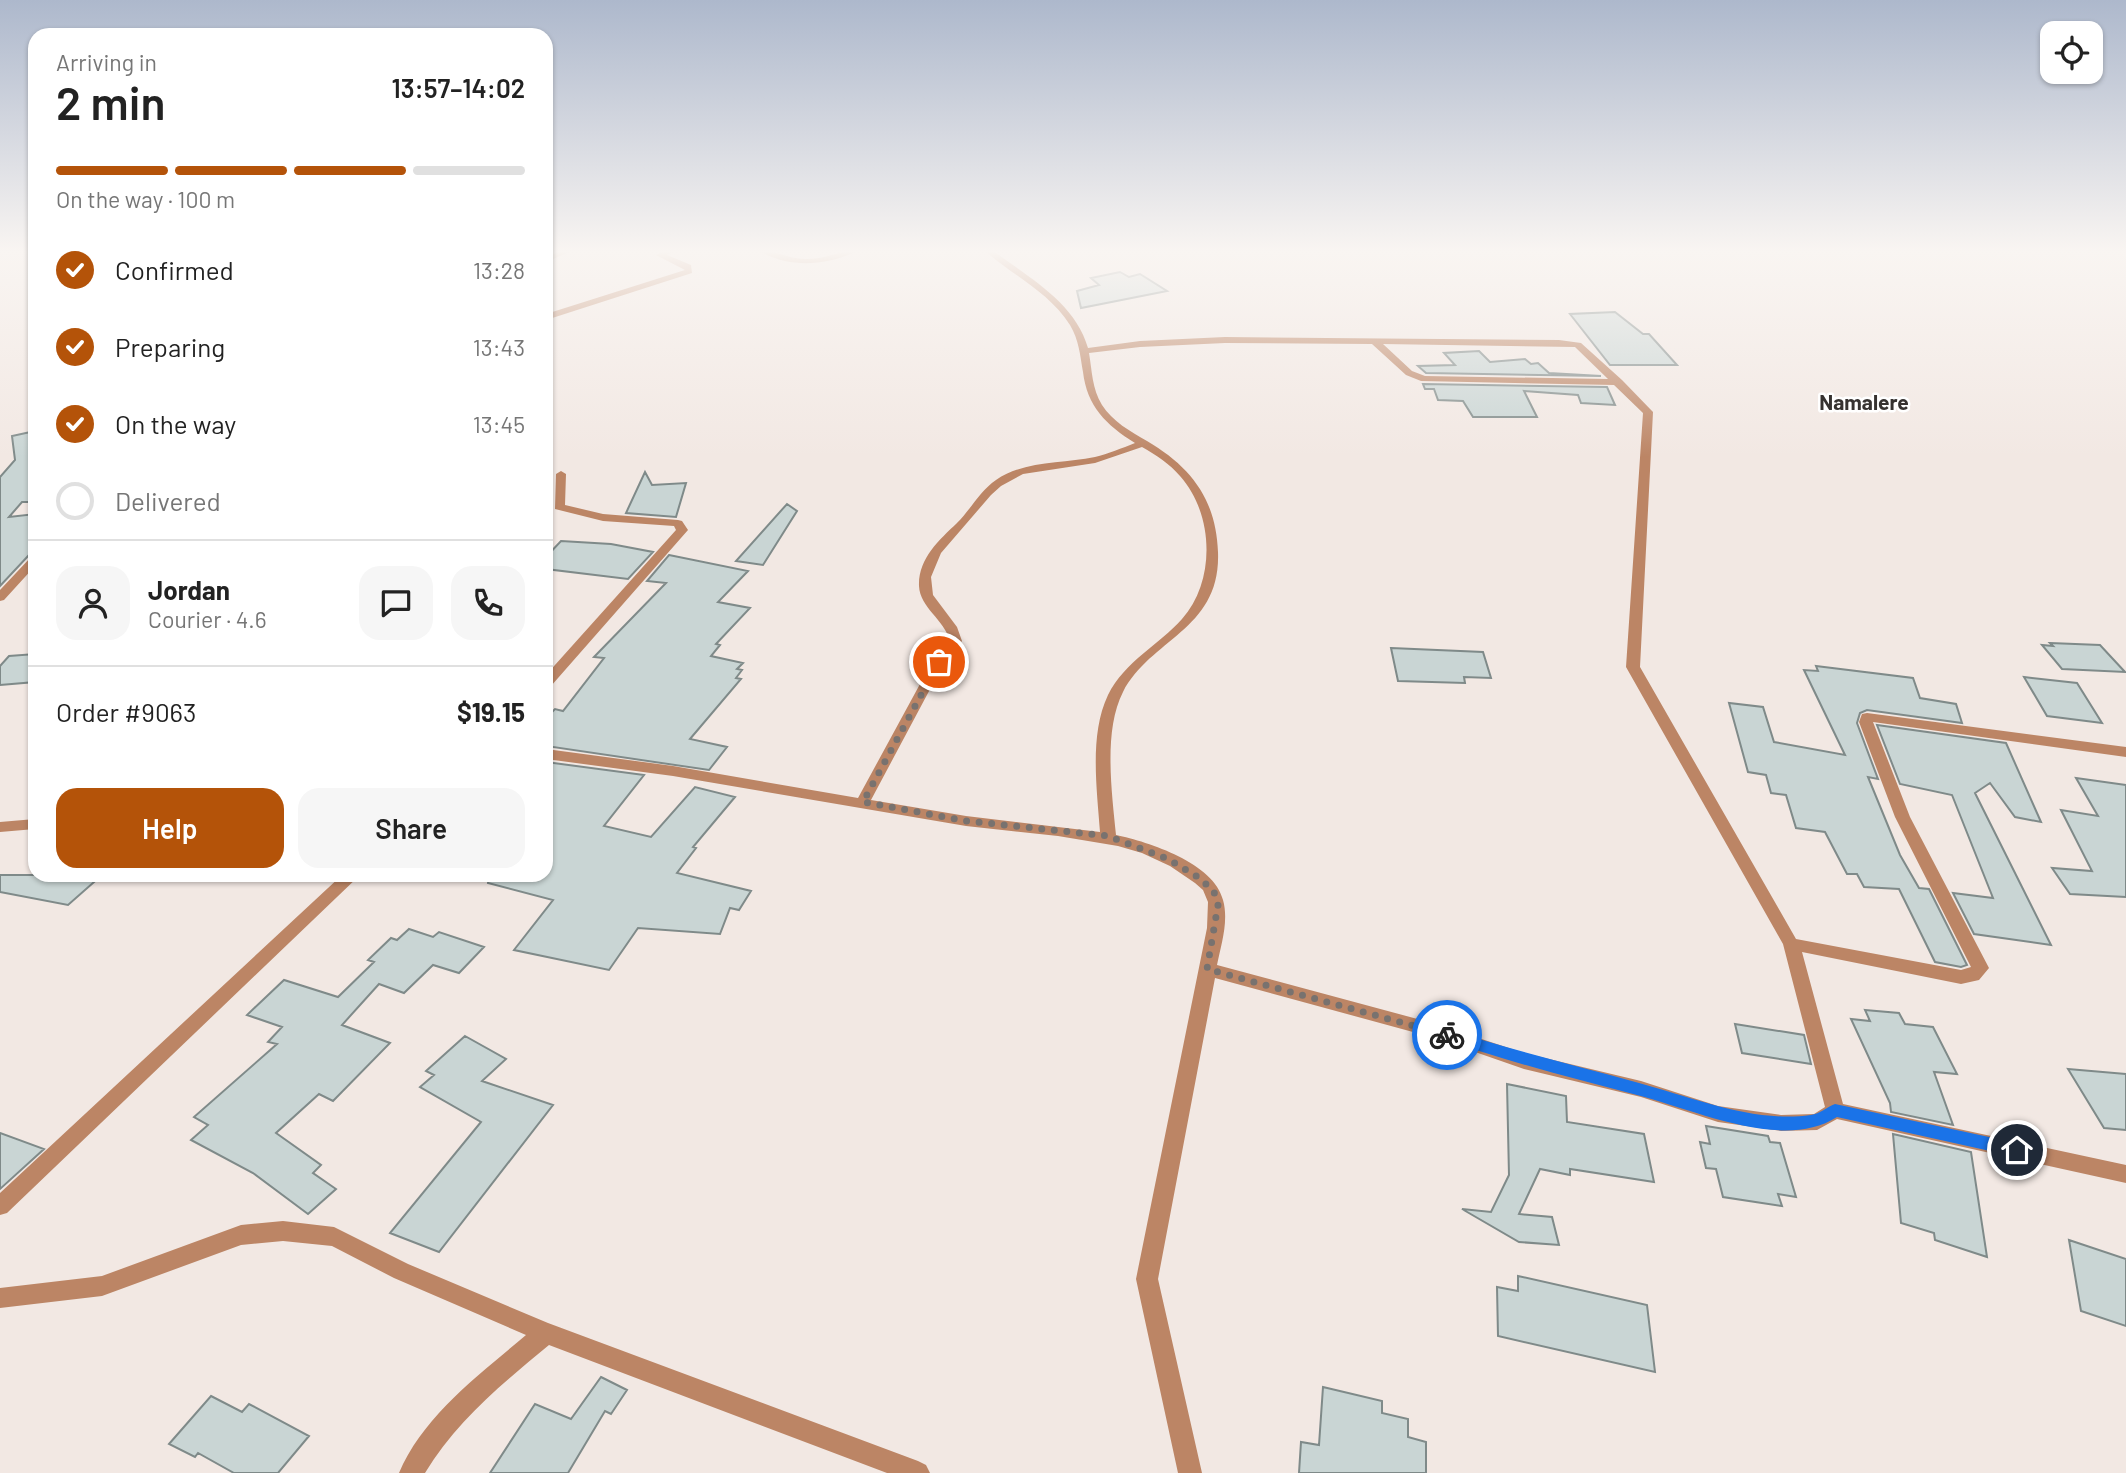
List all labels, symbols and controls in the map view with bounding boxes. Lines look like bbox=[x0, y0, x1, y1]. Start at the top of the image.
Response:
map controls bbox=[2040, 21, 2103, 84]
button: locate bbox=[2040, 21, 2103, 84]
text: Arriving in bbox=[56, 48, 157, 76]
text: 13:57–14:02 bbox=[391, 72, 525, 103]
text: 2 min bbox=[56, 74, 165, 129]
text: On the way · 100 m bbox=[56, 185, 235, 213]
icon: check bbox=[56, 251, 94, 289]
text: Confirmed bbox=[115, 254, 234, 285]
text: 13:28 bbox=[473, 256, 525, 284]
icon: check bbox=[56, 328, 94, 366]
text: Preparing bbox=[115, 331, 225, 362]
text: 13:43 bbox=[473, 333, 525, 361]
district label: Namalere bbox=[1819, 389, 1909, 414]
icon: check bbox=[56, 405, 94, 443]
text: On the way bbox=[115, 408, 236, 439]
text: 13:45 bbox=[473, 410, 525, 438]
text: Delivered bbox=[115, 485, 221, 516]
button: person bbox=[56, 566, 130, 640]
button: chat bbox=[359, 566, 433, 640]
button: phone bbox=[451, 566, 525, 640]
text: Jordan bbox=[148, 574, 230, 605]
text: Courier · 4.6 bbox=[148, 605, 267, 633]
pin bbox=[909, 632, 969, 692]
icon: bag bbox=[920, 643, 958, 681]
text: Order #9063 bbox=[56, 696, 196, 727]
text: $19.15 bbox=[457, 696, 525, 727]
button: Help bbox=[56, 788, 284, 868]
button: Share bbox=[298, 788, 525, 868]
courier bbox=[1412, 1000, 1482, 1070]
icon: bike bbox=[1428, 1016, 1466, 1054]
pin bbox=[1987, 1120, 2047, 1180]
icon: home bbox=[1998, 1131, 2036, 1169]

